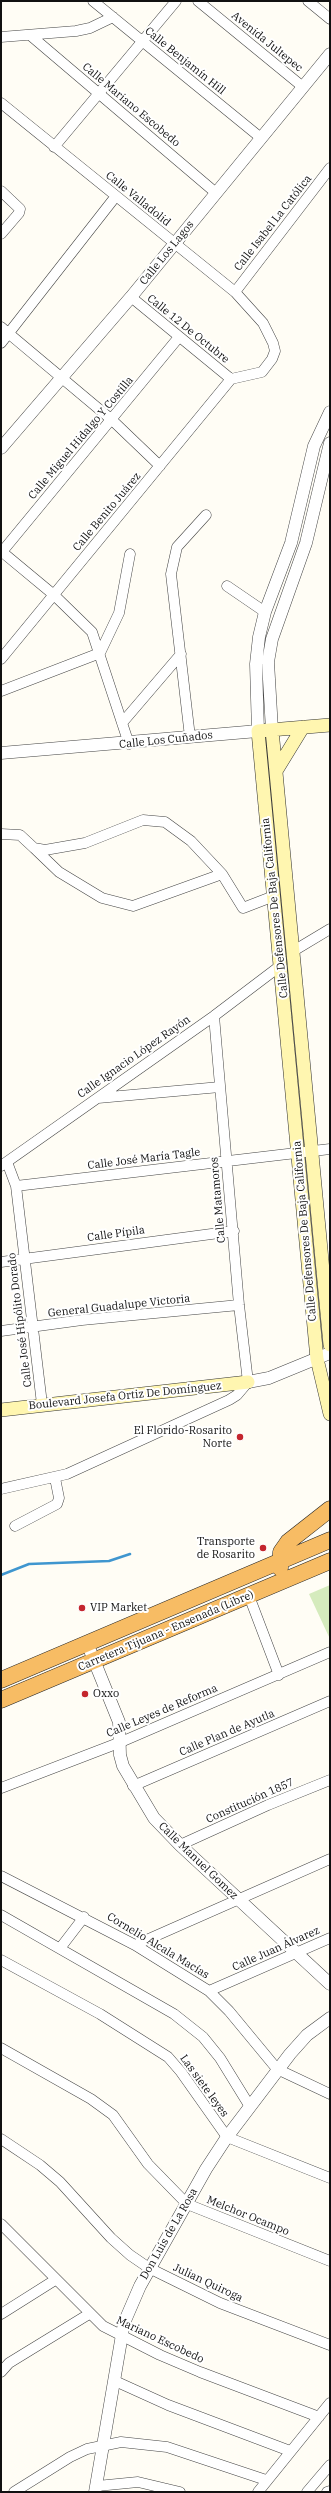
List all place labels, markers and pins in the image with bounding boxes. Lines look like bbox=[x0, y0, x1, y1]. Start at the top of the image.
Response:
place label: El Florido-Rosarito Norte bbox=[134, 1424, 232, 1450]
marker: El Florido-Rosarito Norte bbox=[235, 1432, 245, 1442]
place label: Transporte de Rosarito bbox=[197, 1535, 255, 1561]
marker: Transporte de Rosarito bbox=[258, 1543, 268, 1553]
place label: VIP Market bbox=[90, 1601, 147, 1615]
marker: VIP Market bbox=[77, 1603, 87, 1613]
place label: Oxxo bbox=[93, 1687, 119, 1701]
marker: Oxxo bbox=[80, 1689, 90, 1699]

